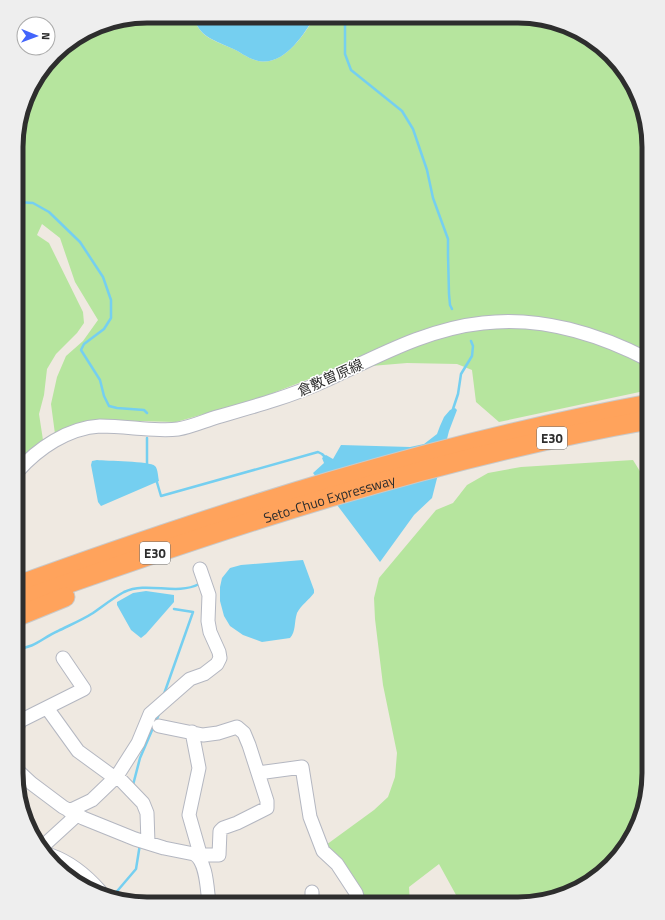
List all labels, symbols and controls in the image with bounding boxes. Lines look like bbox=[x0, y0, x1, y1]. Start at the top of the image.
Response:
north arrow bbox=[16, 16, 56, 56]
text: N bbox=[38, 32, 54, 40]
street label: 倉敷曽原線 bbox=[294, 353, 366, 401]
road number: E30 bbox=[537, 427, 567, 449]
street label: Seto-Chuo Expressway bbox=[260, 468, 398, 528]
road number: E30 bbox=[140, 542, 170, 564]

